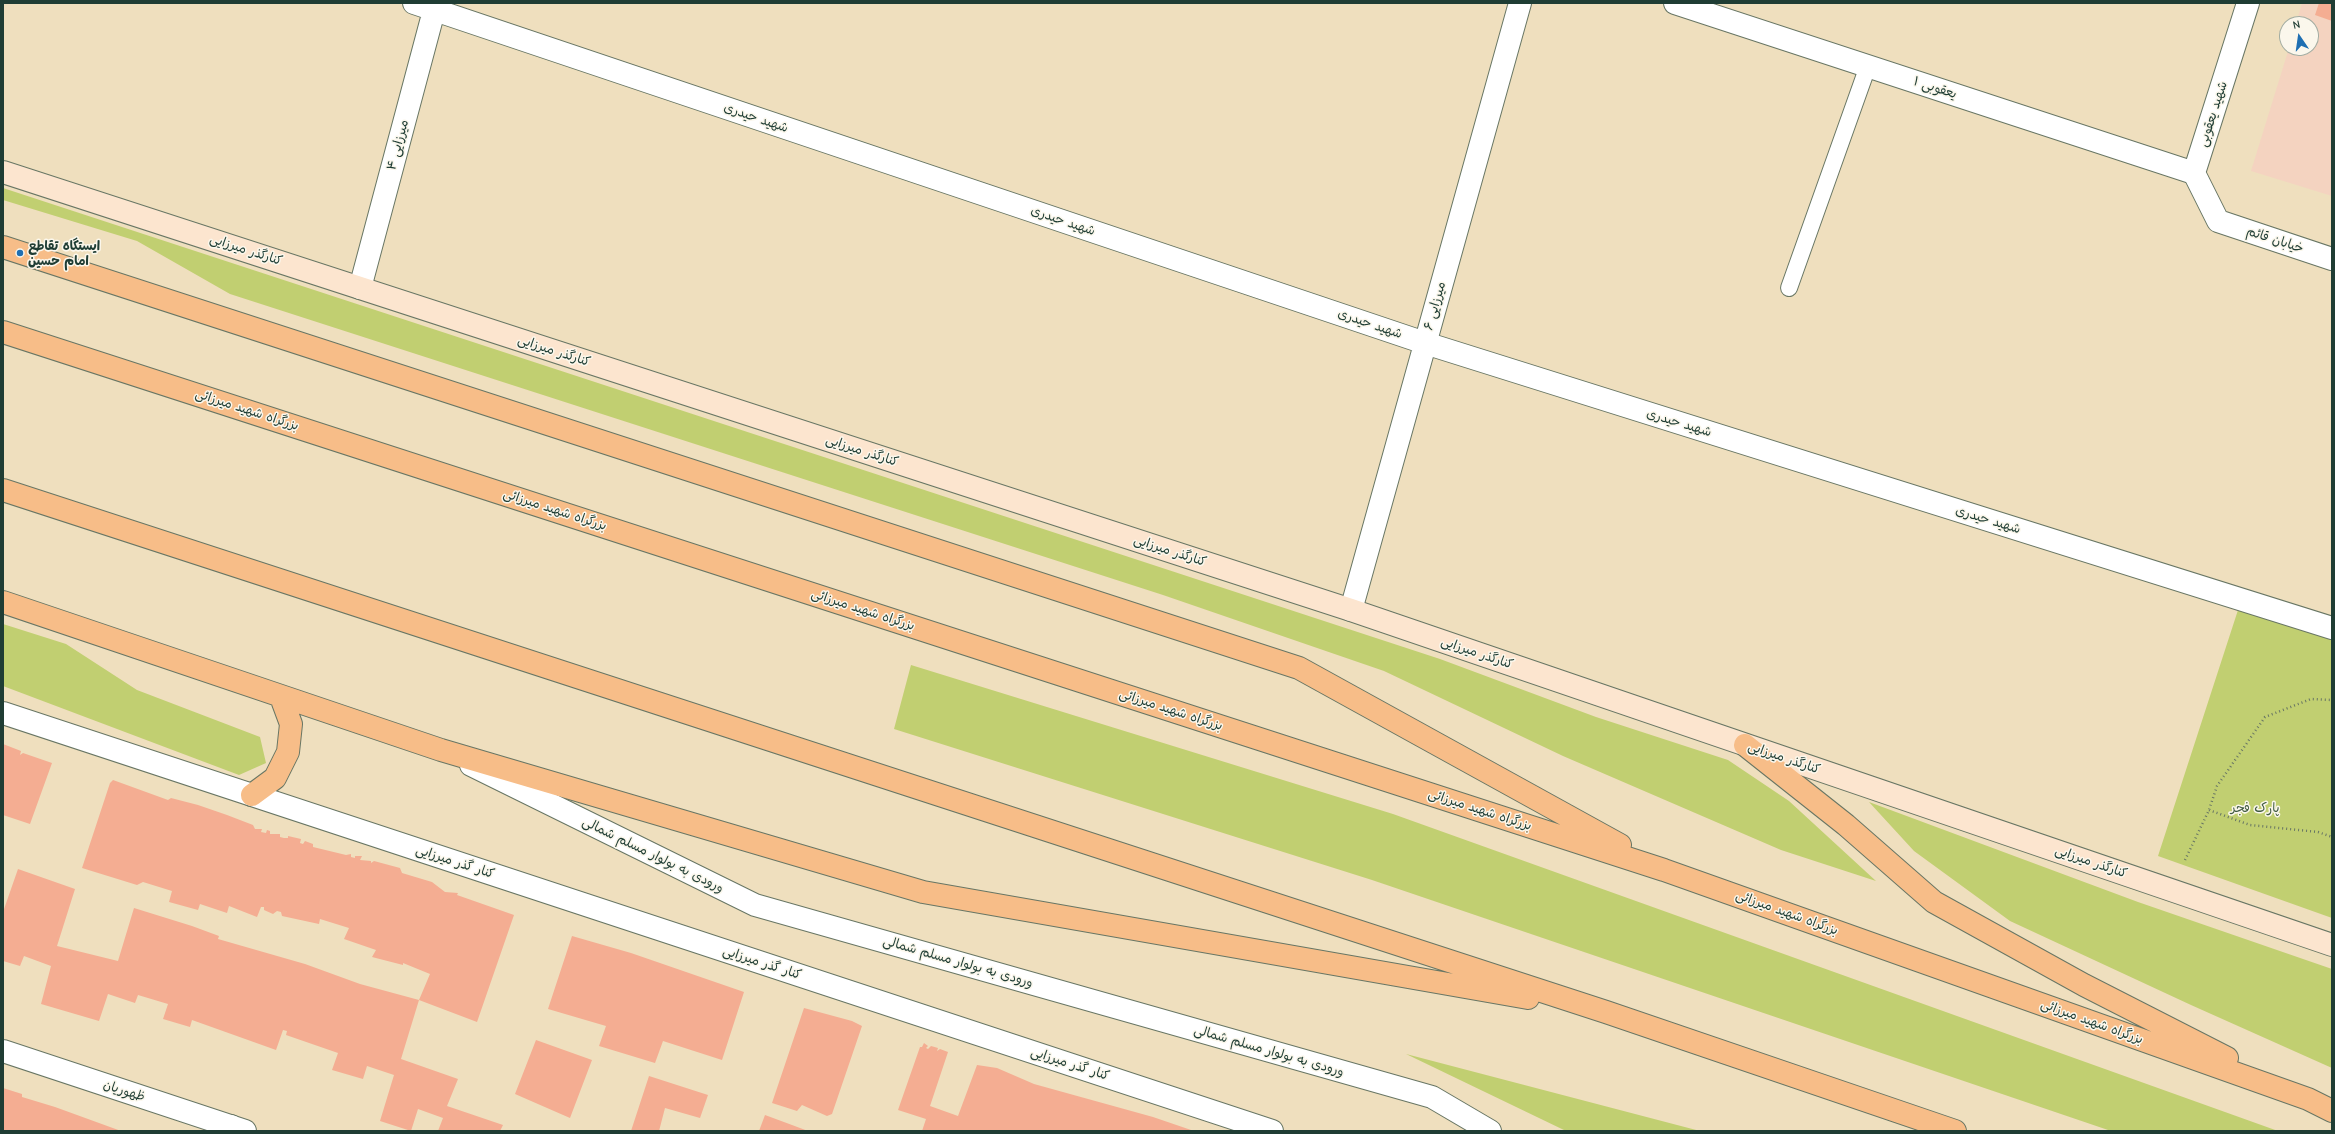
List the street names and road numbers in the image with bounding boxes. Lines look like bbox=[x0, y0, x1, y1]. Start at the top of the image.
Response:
street label: یعقوبی ۱ bbox=[1911, 74, 1959, 102]
street label: شهید یعقوبی bbox=[2195, 79, 2231, 149]
street label: شهید حیدری bbox=[722, 100, 790, 136]
street label: میرزایی ۴ bbox=[384, 118, 412, 172]
street label: شهید حیدری bbox=[1029, 203, 1097, 239]
street label: خیابان قائم bbox=[2244, 223, 2306, 257]
street label: کنارگذر میرزایی bbox=[208, 231, 284, 269]
street label: میرزایی ۶ bbox=[1421, 280, 1449, 332]
street label: شهید حیدری bbox=[1336, 306, 1404, 342]
street label: کنارگذر میرزایی bbox=[516, 332, 592, 370]
street label: بزرگراه شهید میرزائی bbox=[193, 386, 301, 434]
street label: شهید حیدری bbox=[1645, 406, 1713, 440]
street label: کنارگذر میرزایی bbox=[824, 432, 900, 470]
street label: بزرگراه شهید میرزائی bbox=[501, 486, 609, 534]
street label: شهید حیدری bbox=[1954, 503, 2022, 537]
street label: کنارگذر میرزایی bbox=[1132, 532, 1208, 570]
street label: بزرگراه شهید میرزائی bbox=[809, 586, 917, 634]
street label: کنارگذر میرزایی bbox=[1439, 633, 1515, 673]
street label: بزرگراه شهید میرزائی bbox=[1117, 686, 1225, 734]
street label: کنارگذر میرزایی bbox=[1746, 738, 1822, 778]
street label: بزرگراه شهید میرزائی bbox=[1426, 786, 1534, 834]
street label: ورودی به بولوار مسلم شمالی bbox=[580, 814, 726, 896]
street label: کنار گذر میرزایی bbox=[414, 842, 496, 882]
street label: کنارگذر میرزایی bbox=[2053, 842, 2129, 882]
street label: بزرگراه شهید میرزائی bbox=[1734, 887, 1840, 939]
street label: ورودی به بولوار مسلم شمالی bbox=[881, 933, 1035, 991]
street label: کنار گذر میرزایی bbox=[721, 943, 803, 983]
street label: بزرگراه شهید میرزائی bbox=[2039, 996, 2145, 1048]
street label: ورودی به بولوار مسلم شمالی bbox=[1192, 1022, 1346, 1080]
street label: کنار گذر میرزایی bbox=[1029, 1044, 1111, 1084]
street label: ظهوریان bbox=[101, 1077, 147, 1105]

